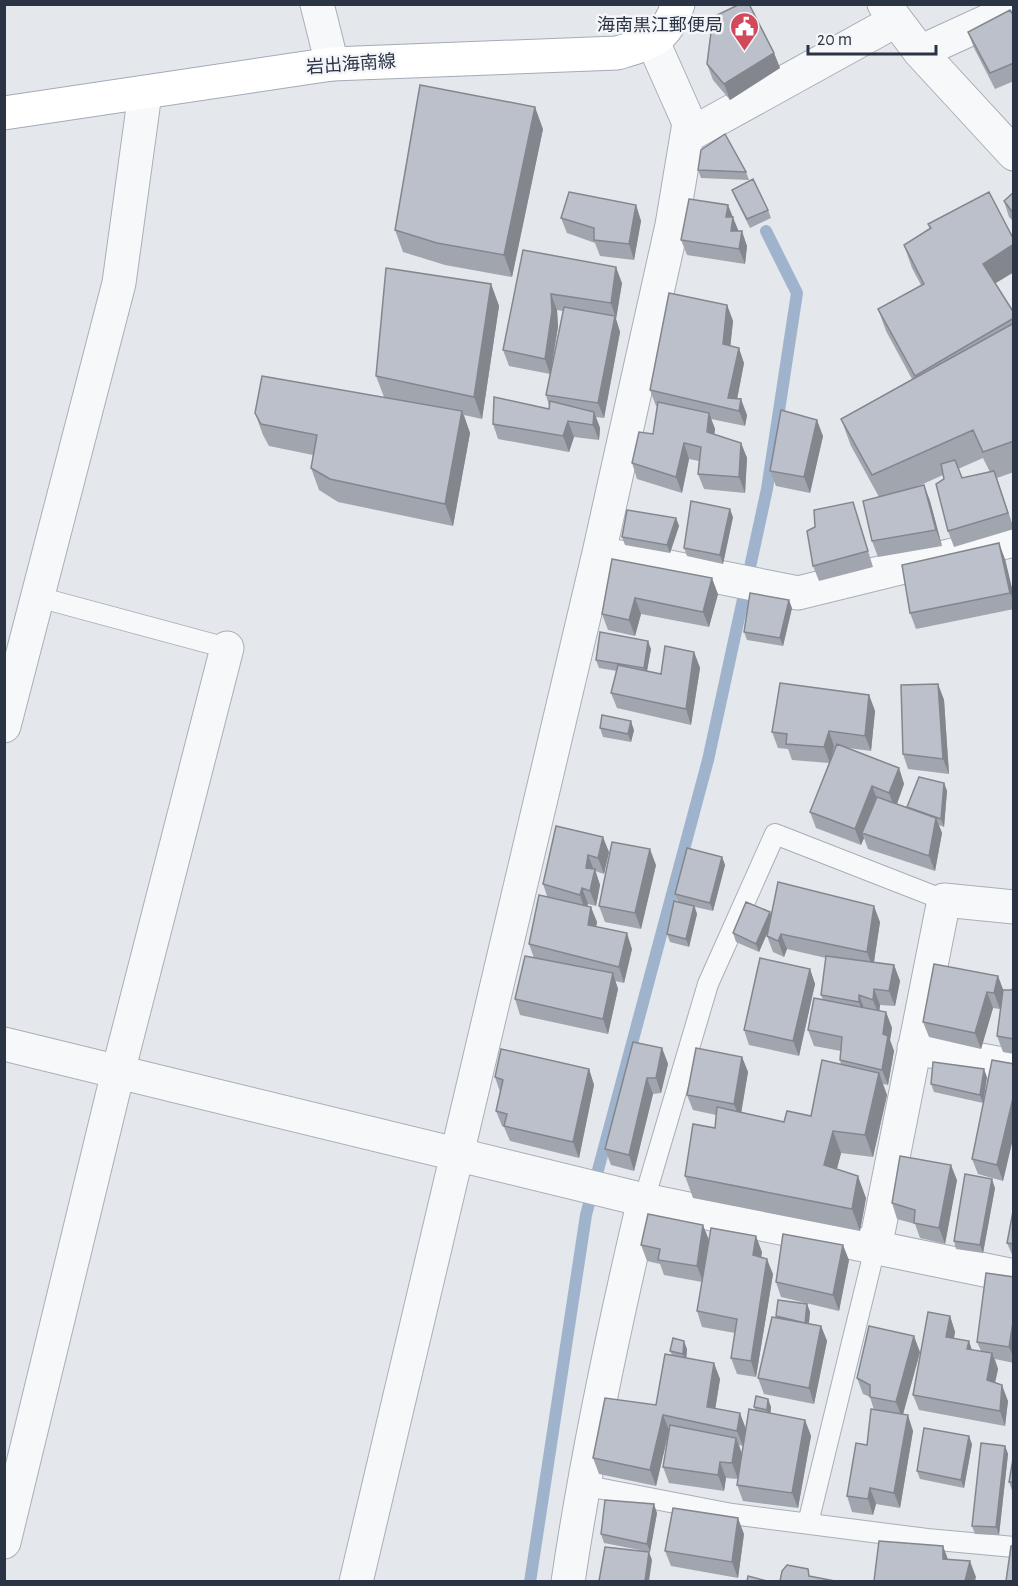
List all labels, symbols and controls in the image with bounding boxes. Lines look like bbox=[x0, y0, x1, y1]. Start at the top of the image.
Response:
public building icon: 海南黒江郵便局 bbox=[728, 10, 760, 52]
place label: 海南黒江郵便局 bbox=[597, 15, 723, 35]
scale bar bbox=[808, 18, 936, 56]
text: 20 m bbox=[817, 31, 852, 49]
street label: 岩出海南線 bbox=[305, 51, 397, 77]

